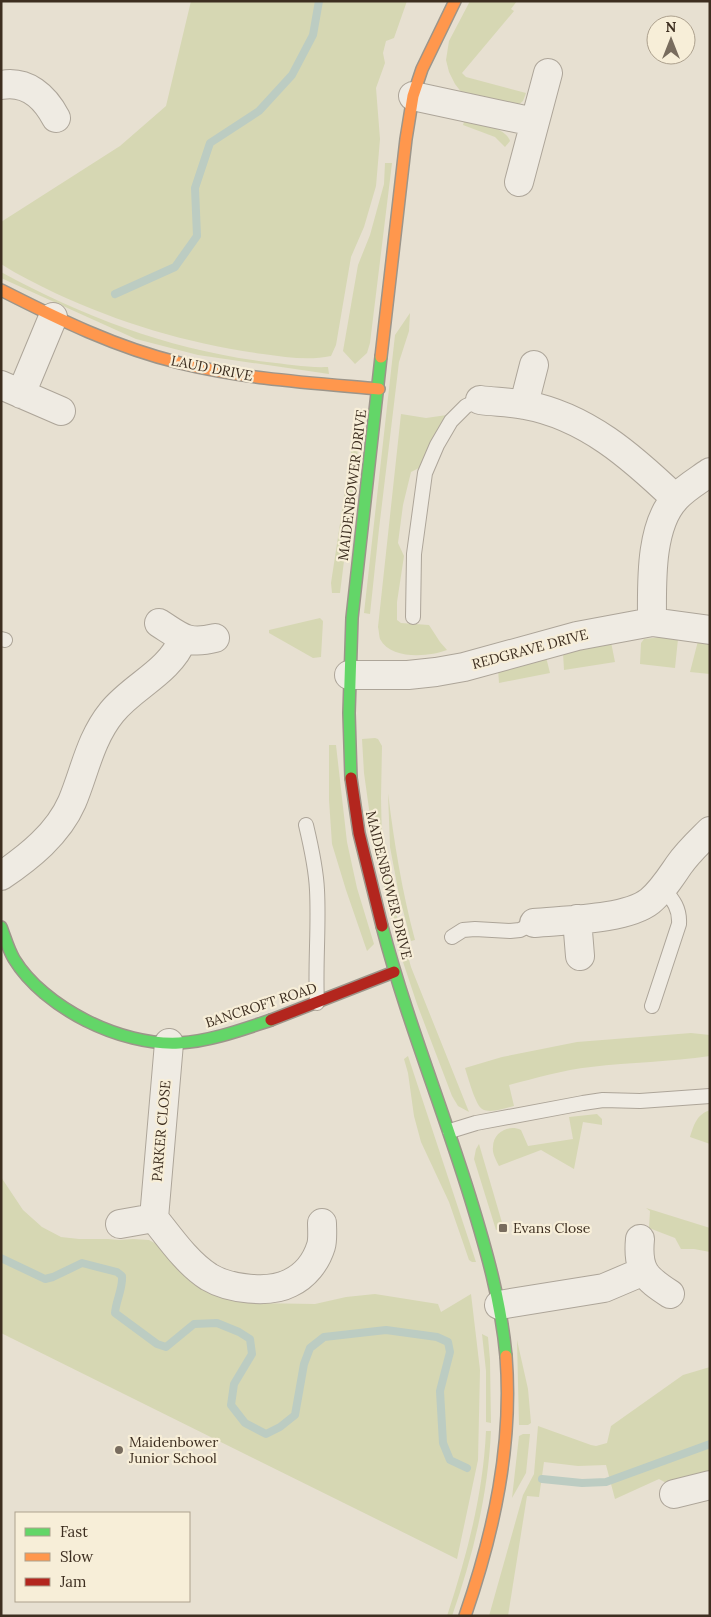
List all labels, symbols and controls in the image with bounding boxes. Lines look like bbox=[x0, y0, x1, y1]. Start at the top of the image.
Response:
north arrow bbox=[646, 15, 696, 65]
text: N bbox=[666, 18, 677, 36]
street label: LAUD DRIVE bbox=[169, 351, 255, 385]
street label: MAIDENBOWER DRIVE bbox=[334, 408, 370, 562]
street label: REDGRAVE DRIVE bbox=[470, 625, 590, 673]
street label: MAIDENBOWER DRIVE bbox=[362, 809, 416, 961]
street label: BANCROFT ROAD bbox=[203, 978, 319, 1032]
street label: PARKER CLOSE bbox=[148, 1079, 174, 1182]
place label: Evans Close bbox=[513, 1219, 591, 1237]
marker: Evans Close bbox=[497, 1222, 509, 1234]
place label: Maidenbower Junior School bbox=[128, 1433, 218, 1467]
marker: Maidenbower Junior School bbox=[113, 1444, 125, 1456]
legend bbox=[15, 1512, 190, 1602]
text: Fast bbox=[60, 1522, 88, 1541]
text: Slow bbox=[60, 1547, 93, 1566]
text: Jam bbox=[59, 1572, 87, 1591]

